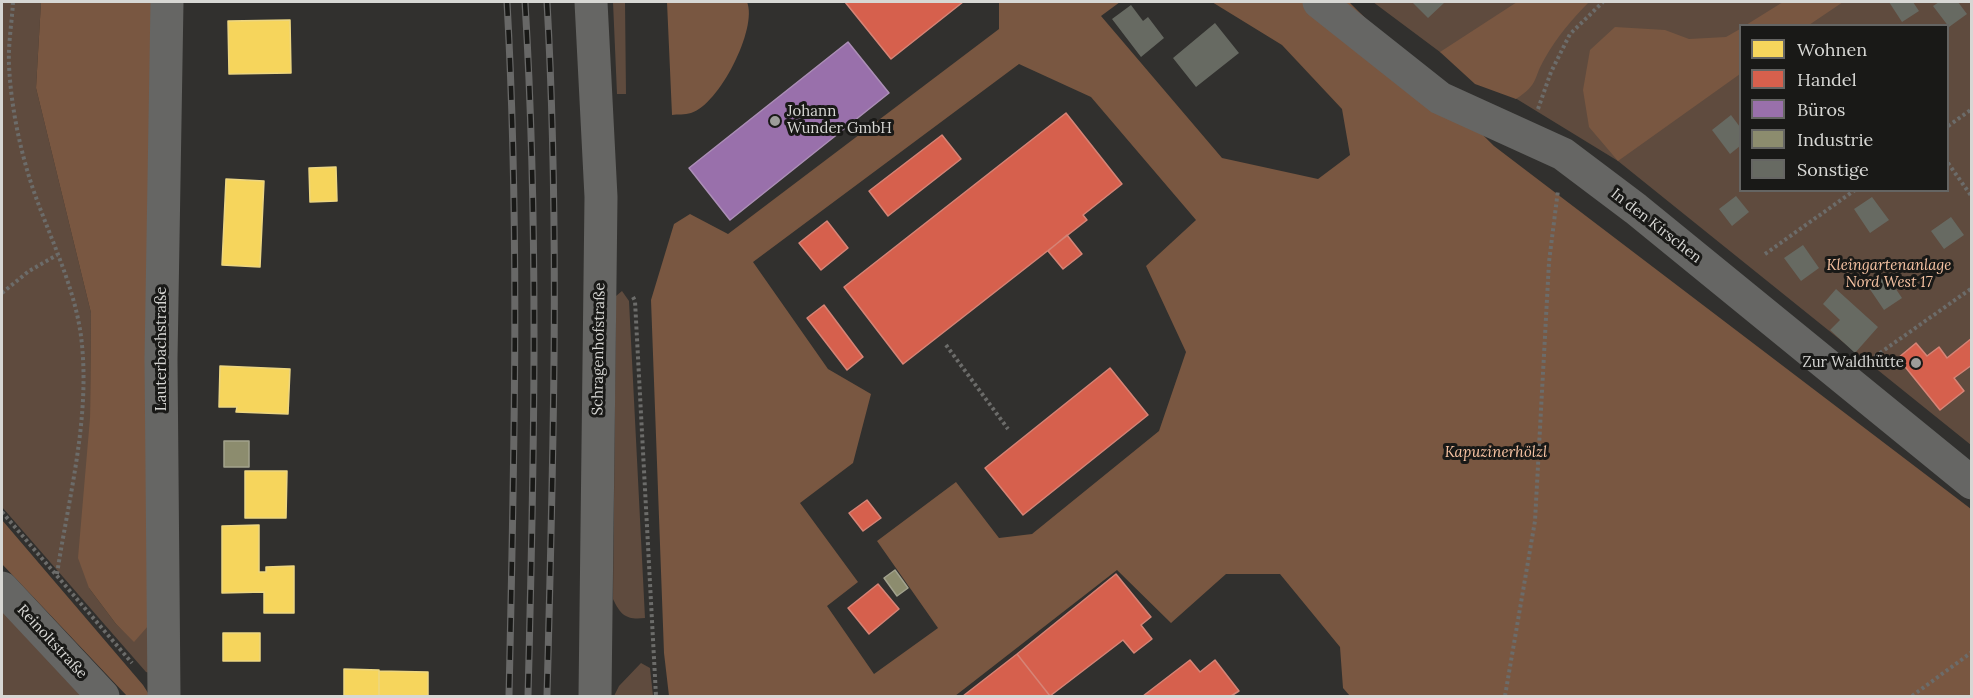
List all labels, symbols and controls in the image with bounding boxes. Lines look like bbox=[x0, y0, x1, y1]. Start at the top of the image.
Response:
legend bbox=[1739, 24, 1949, 192]
text: Wohnen bbox=[1797, 38, 1867, 61]
text: Handel bbox=[1797, 68, 1857, 91]
text: Büros bbox=[1797, 98, 1845, 121]
place label: Johann Wunder GmbH bbox=[787, 103, 892, 138]
marker: Johann Wunder GmbH bbox=[768, 114, 782, 128]
text: Industrie bbox=[1797, 128, 1873, 151]
text: Sonstige bbox=[1797, 158, 1869, 181]
street label: In den Kirschen bbox=[1607, 185, 1705, 267]
park label: Kleingartenanlage Nord West 17 bbox=[1827, 257, 1951, 292]
street label: Schragenhofstraße bbox=[589, 282, 609, 416]
street label: Lauterbachstraße bbox=[153, 287, 171, 411]
place label: Zur Waldhütte bbox=[1802, 354, 1904, 372]
marker: Zur Waldhütte bbox=[1909, 356, 1923, 370]
park label: Kapuzinerhölzl bbox=[1445, 444, 1547, 462]
street label: Reinoltstraße bbox=[13, 601, 91, 683]

